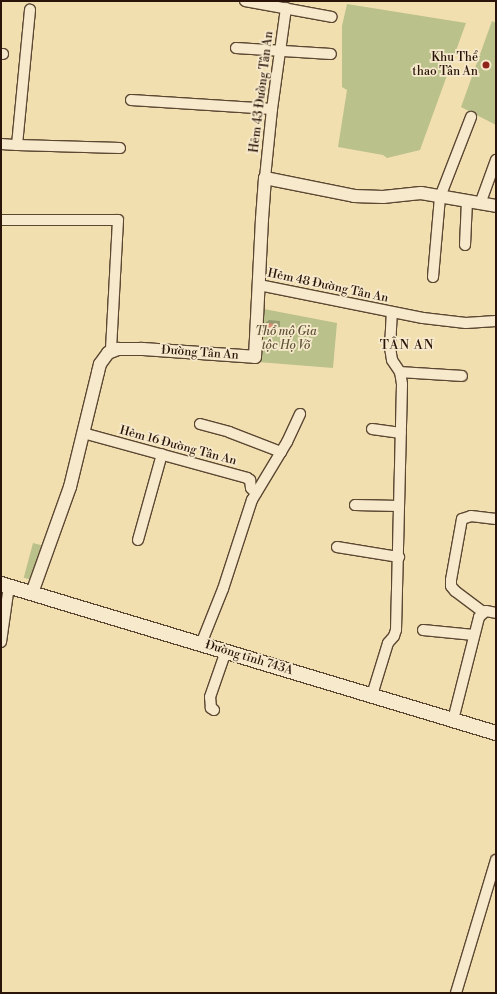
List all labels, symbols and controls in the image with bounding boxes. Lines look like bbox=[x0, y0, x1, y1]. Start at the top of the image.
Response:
street label: Hẻm 43 Đường Tân An bbox=[247, 30, 277, 154]
place label: Khu Thể thao Tân An bbox=[412, 51, 478, 79]
marker: Khu Thể thao Tân An bbox=[481, 60, 491, 70]
street label: Hẻm 48 Đường Tân An bbox=[266, 266, 390, 306]
park label: Thổ mộ Gia tộc Họ Võ bbox=[255, 325, 317, 353]
district label: TÂN AN bbox=[380, 337, 434, 353]
street label: Đường Tân An bbox=[161, 343, 239, 363]
street label: Hẻm 16 Đường Tân An bbox=[118, 423, 238, 469]
street label: Đường tỉnh 743A bbox=[203, 638, 295, 678]

